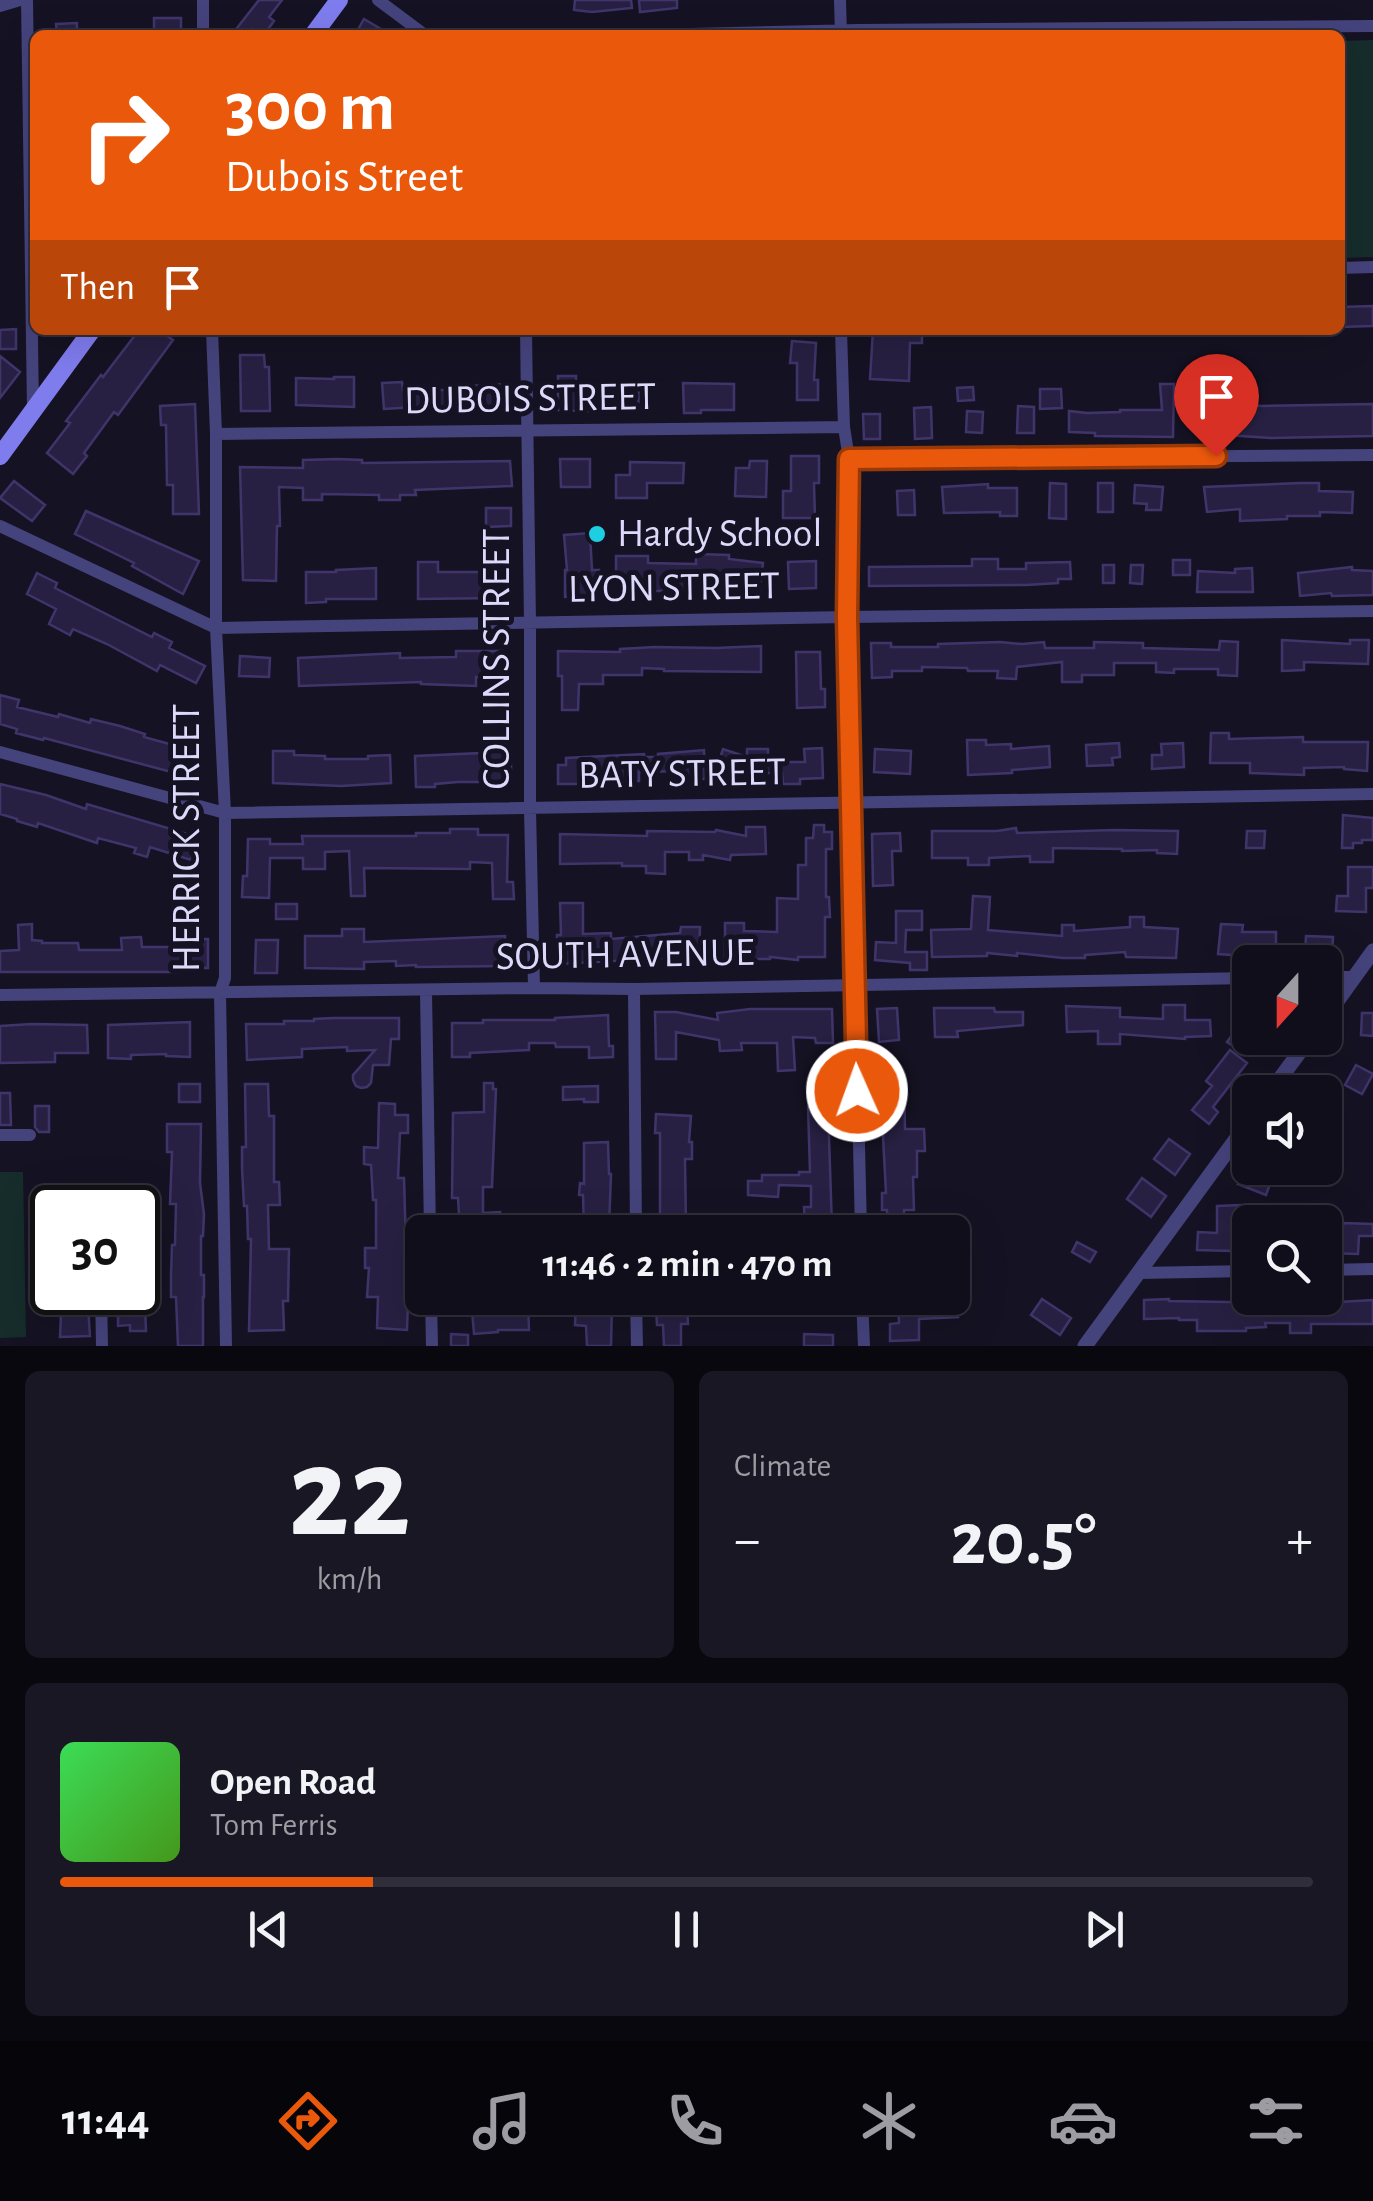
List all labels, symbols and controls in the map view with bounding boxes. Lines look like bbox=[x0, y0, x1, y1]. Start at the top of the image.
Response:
icon: right bbox=[60, 70, 190, 200]
text: 300 m bbox=[225, 73, 395, 143]
text: Dubois Street bbox=[225, 155, 463, 200]
icon: arrive bbox=[155, 260, 210, 315]
text: Then bbox=[60, 269, 135, 307]
pin bbox=[1174, 354, 1259, 457]
icon: arrive bbox=[1189, 369, 1244, 424]
street label: DUBOIS STREET bbox=[404, 377, 656, 421]
place label: Hardy School bbox=[617, 514, 822, 554]
marker: Hardy School bbox=[586, 523, 608, 545]
street label: COLLINS STREET bbox=[477, 528, 517, 790]
street label: LYON STREET bbox=[568, 566, 780, 610]
street label: HERRICK STREET bbox=[167, 704, 207, 972]
street label: BATY STREET bbox=[578, 752, 786, 796]
street label: SOUTH AVENUE bbox=[495, 933, 755, 977]
north arrow bbox=[1232, 945, 1342, 1055]
map controls bbox=[1232, 945, 1342, 1315]
position arrow bbox=[805, 1039, 909, 1143]
button: sound bbox=[1232, 1075, 1342, 1185]
speed limit sign: 30 bbox=[30, 1185, 160, 1315]
button: search bbox=[1232, 1205, 1342, 1315]
text: 11:46 · 2 min · 470 m bbox=[543, 1246, 832, 1284]
text: 22 bbox=[288, 1430, 411, 1560]
text: Climate bbox=[734, 1450, 831, 1482]
text: 20.5° bbox=[951, 1503, 1096, 1578]
text: − bbox=[734, 1513, 760, 1568]
text: + bbox=[1287, 1513, 1313, 1568]
text: km/h bbox=[316, 1563, 383, 1595]
text: Open Road bbox=[210, 1764, 376, 1802]
text: Tom Ferris bbox=[210, 1809, 338, 1841]
icon: previous bbox=[241, 1902, 296, 1957]
icon: pause bbox=[659, 1902, 714, 1957]
icon: next bbox=[1077, 1902, 1132, 1957]
icon: directions bbox=[273, 2086, 343, 2156]
icon: music bbox=[467, 2086, 537, 2156]
icon: phone bbox=[660, 2086, 730, 2156]
icon: climate bbox=[854, 2086, 924, 2156]
icon: car bbox=[1048, 2086, 1118, 2156]
icon: filters bbox=[1241, 2086, 1311, 2156]
text: 11:44 bbox=[62, 2098, 150, 2143]

